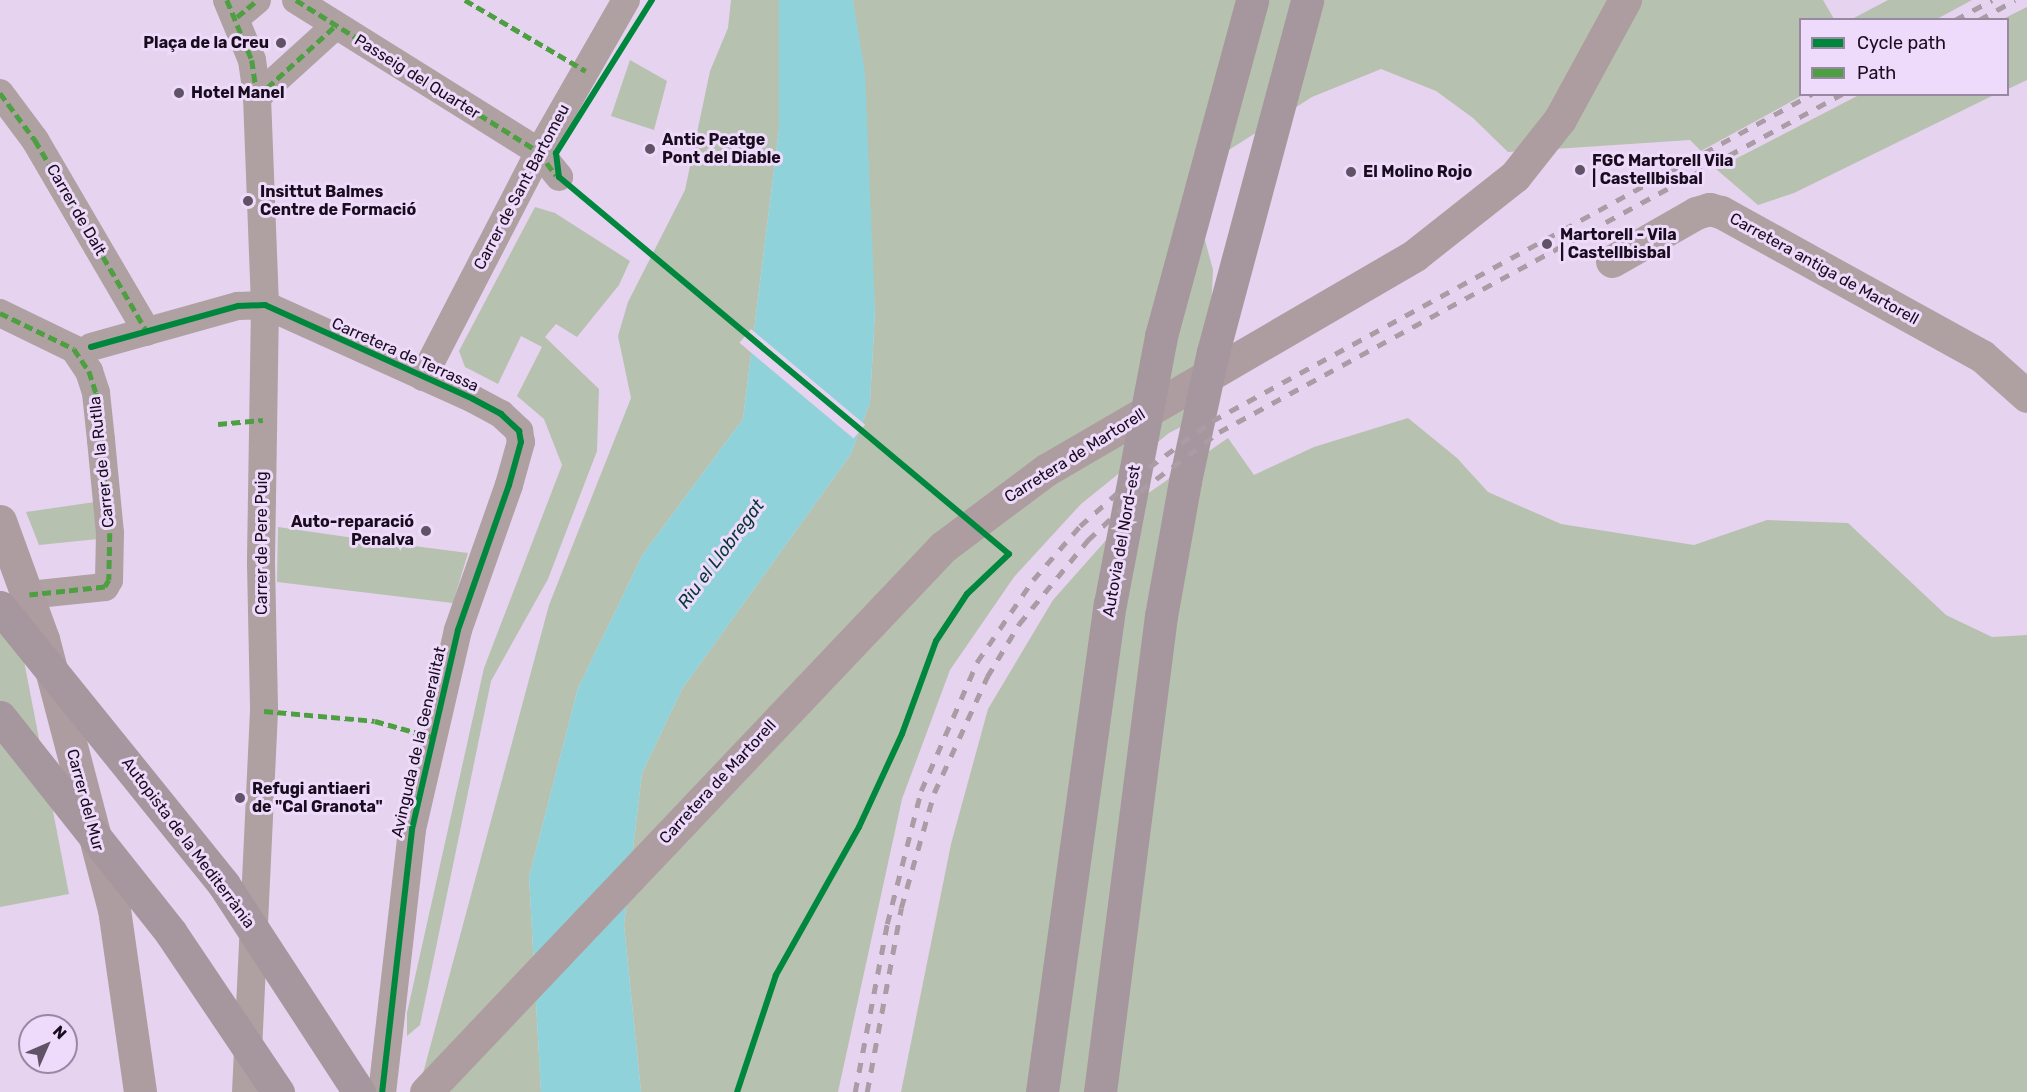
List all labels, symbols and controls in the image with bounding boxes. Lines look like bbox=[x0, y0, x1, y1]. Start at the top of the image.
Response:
legend bbox=[1799, 18, 2009, 96]
street label: Passeig del Quarter bbox=[351, 31, 483, 123]
text: Cycle path bbox=[1857, 32, 1946, 54]
place label: Plaça de la Creu bbox=[143, 33, 269, 53]
marker: Plaça de la Creu bbox=[274, 36, 288, 50]
text: Path bbox=[1857, 62, 1896, 84]
place label: Hotel Manel bbox=[191, 83, 285, 103]
marker: Hotel Manel bbox=[172, 86, 186, 100]
street label: Carrer de Sant Bartomeu bbox=[470, 101, 574, 273]
place label: Antic Peatge Pont del Diable bbox=[662, 130, 781, 168]
marker: Antic Peatge Pont del Diable bbox=[643, 142, 657, 156]
place label: FGC Martorell Vila | Castellbisbal bbox=[1592, 151, 1734, 189]
street label: Carrer de Dalt bbox=[42, 161, 110, 259]
place label: El Molino Rojo bbox=[1363, 162, 1472, 182]
marker: FGC Martorell Vila | Castellbisbal bbox=[1573, 163, 1587, 177]
marker: El Molino Rojo bbox=[1344, 165, 1358, 179]
place label: Insittut Balmes Centre de Formació bbox=[260, 182, 416, 220]
marker: Insittut Balmes Centre de Formació bbox=[241, 194, 255, 208]
street label: Carretera antiga de Martorell bbox=[1726, 209, 1922, 329]
place label: Martorell - Vila | Castellbisbal bbox=[1560, 225, 1677, 263]
marker: Martorell - Vila | Castellbisbal bbox=[1538, 235, 1556, 253]
street label: Carretera de Terrassa bbox=[328, 314, 482, 396]
street label: Carrer de la Rutlla bbox=[86, 395, 118, 529]
street label: Carretera de Martorell bbox=[1001, 405, 1149, 507]
street label: Autovia del Nord-est bbox=[1099, 463, 1145, 619]
street label: Carrer de Pere Puig bbox=[252, 471, 272, 615]
water label: Riu el Llobregat bbox=[673, 495, 769, 613]
place label: Auto-reparació Penalva bbox=[291, 512, 414, 550]
marker: Auto-reparació Penalva bbox=[419, 524, 433, 538]
street label: Avinguda de la Generalitat bbox=[388, 645, 450, 839]
street label: Carretera de Martorell bbox=[656, 716, 780, 848]
street label: Carrer del Mur bbox=[62, 747, 108, 853]
street label: Autopista de la Mediterrània bbox=[117, 754, 259, 932]
place label: Refugi antiaeri de "Cal Granota" bbox=[252, 779, 383, 817]
marker: Refugi antiaeri de "Cal Granota" bbox=[233, 791, 247, 805]
north arrow bbox=[18, 1014, 78, 1074]
text: N bbox=[49, 1022, 70, 1043]

